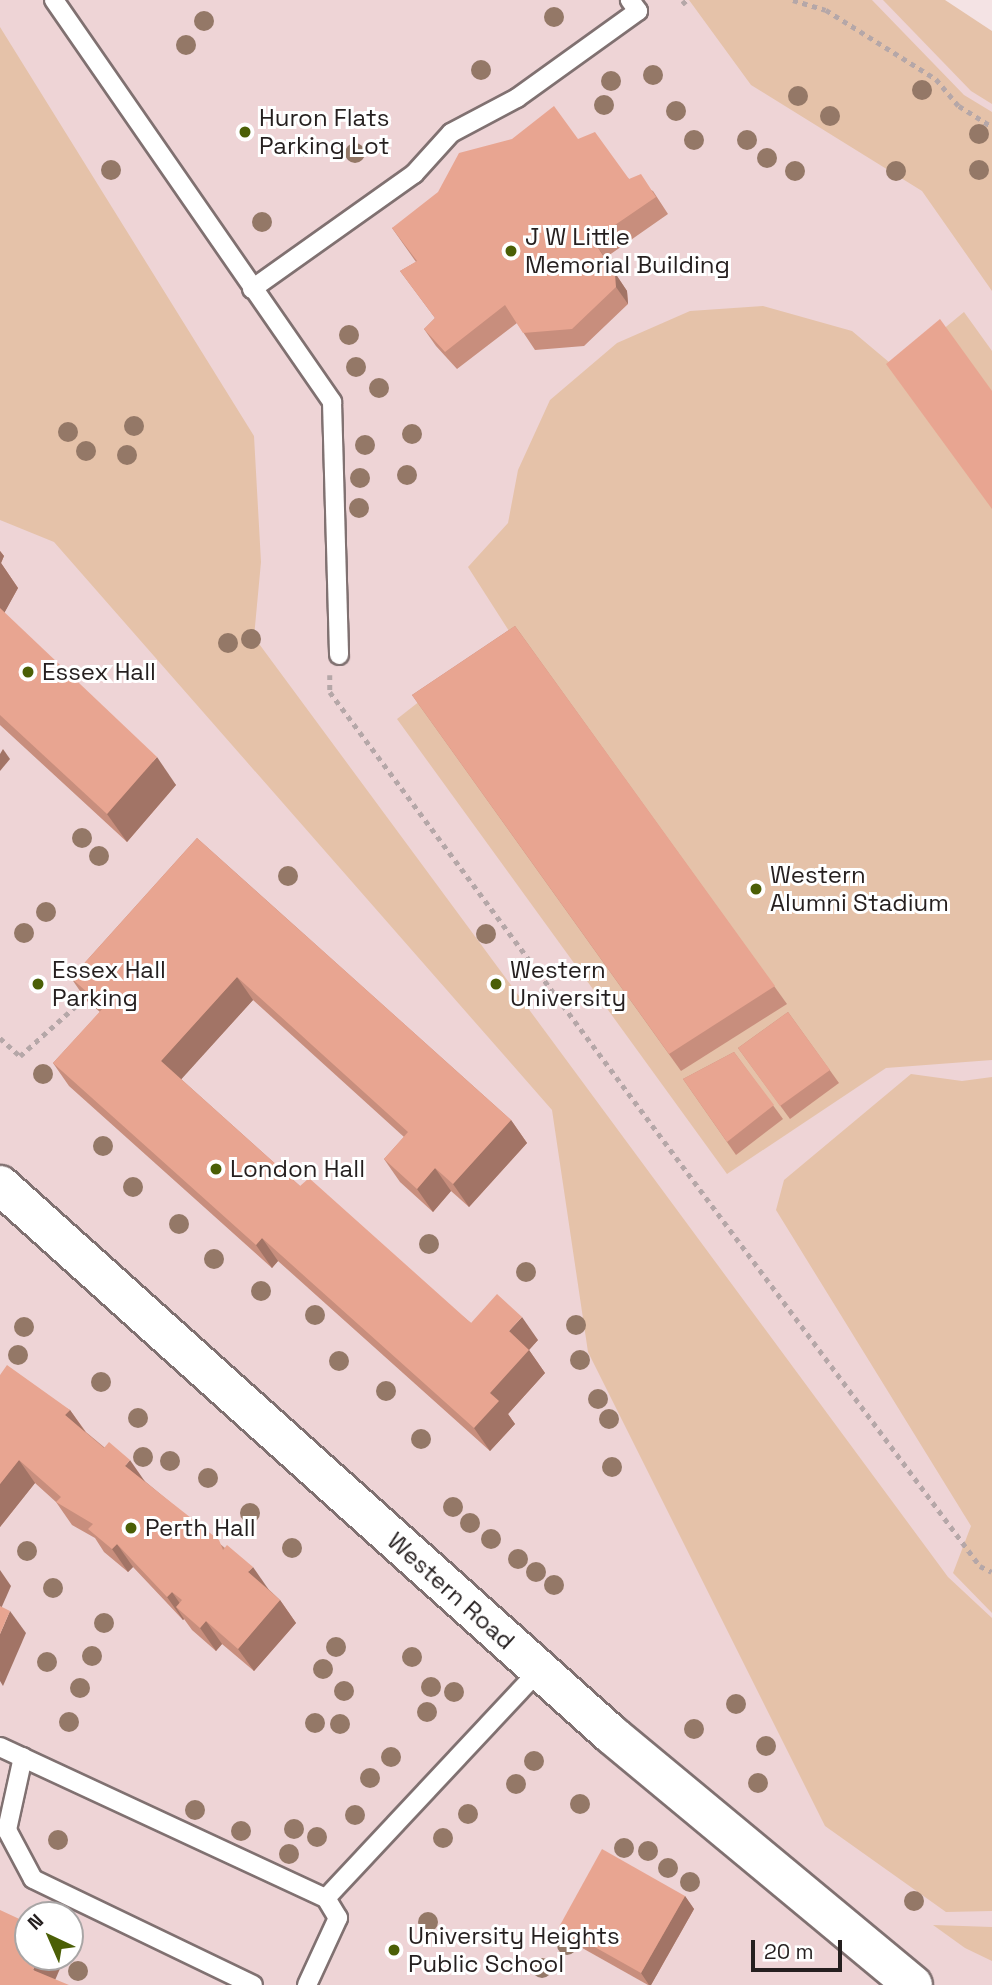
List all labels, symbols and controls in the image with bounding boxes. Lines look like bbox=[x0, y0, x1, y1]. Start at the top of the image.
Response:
place label: Huron Flats Parking Lot bbox=[259, 104, 389, 160]
marker: Huron Flats Parking Lot bbox=[237, 124, 253, 140]
place label: J W Little Memorial Building bbox=[525, 223, 730, 279]
marker: J W Little Memorial Building bbox=[503, 243, 519, 259]
place label: Essex Hall bbox=[42, 658, 156, 686]
marker: Essex Hall bbox=[20, 664, 36, 680]
place label: Western Alumni Stadium bbox=[770, 861, 949, 917]
marker: Western Alumni Stadium bbox=[748, 881, 764, 897]
place label: Essex Hall Parking bbox=[52, 956, 166, 1012]
place label: Western University bbox=[510, 956, 626, 1012]
marker: Essex Hall Parking bbox=[30, 976, 46, 992]
marker: Western University bbox=[488, 976, 504, 992]
place label: London Hall bbox=[230, 1155, 365, 1183]
marker: London Hall bbox=[208, 1161, 224, 1177]
place label: Perth Hall bbox=[145, 1514, 256, 1542]
marker: Perth Hall bbox=[123, 1520, 139, 1536]
street label: Western Road bbox=[382, 1526, 520, 1656]
north arrow bbox=[14, 1901, 84, 1971]
text: N bbox=[22, 1909, 49, 1935]
place label: University Heights Public School bbox=[408, 1922, 620, 1978]
scale bar bbox=[754, 1926, 845, 1970]
text: 20 m bbox=[764, 1938, 814, 1965]
marker: University Heights Public School bbox=[386, 1942, 402, 1958]

